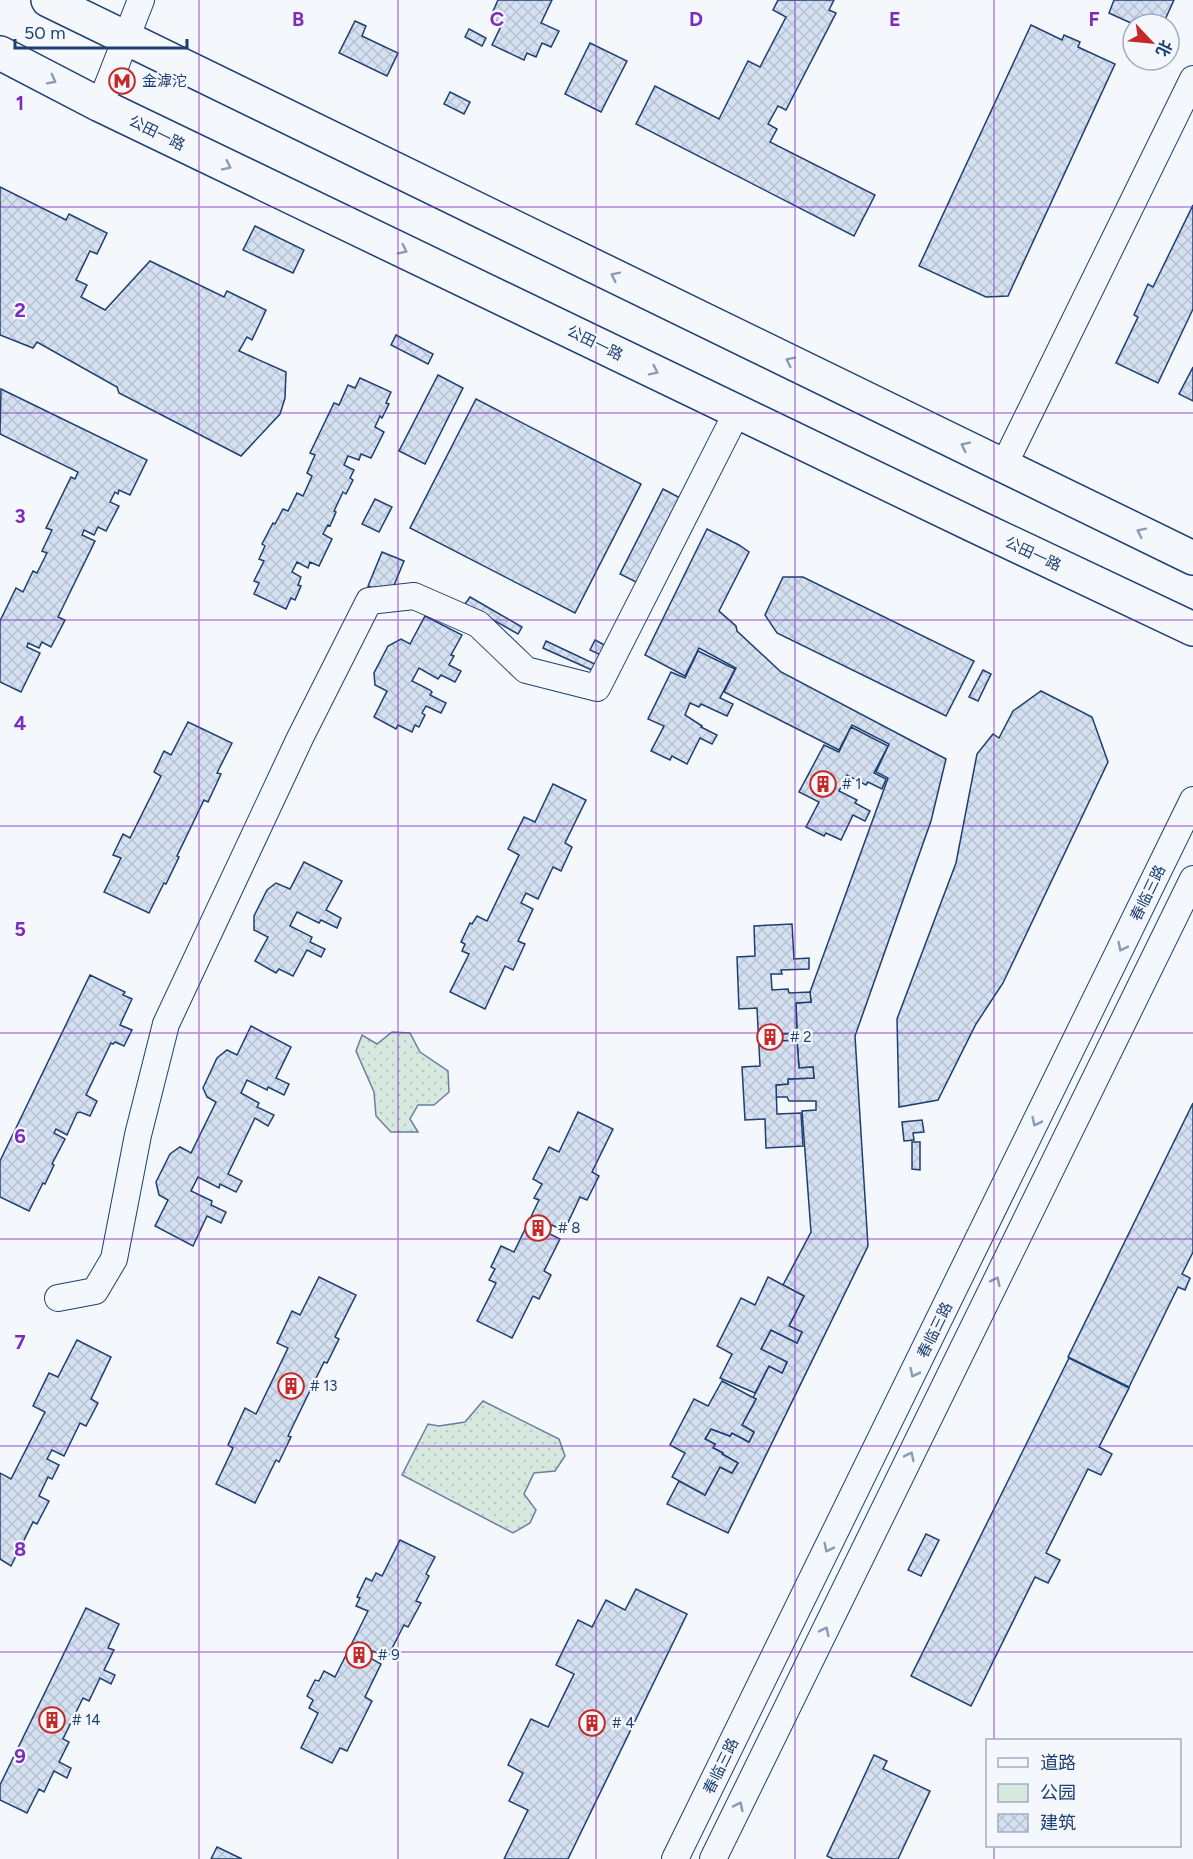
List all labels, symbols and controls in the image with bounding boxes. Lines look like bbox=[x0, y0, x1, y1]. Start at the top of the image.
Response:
text: B bbox=[292, 7, 304, 31]
text: C bbox=[490, 7, 504, 31]
text: D bbox=[689, 7, 703, 31]
text: E bbox=[889, 7, 901, 31]
text: F bbox=[1088, 7, 1100, 31]
scale bar bbox=[15, 12, 188, 50]
north arrow bbox=[1121, 12, 1181, 72]
text: 50 m bbox=[24, 22, 66, 44]
text: 北 bbox=[1152, 37, 1176, 60]
metro station icon: 金滹沱 bbox=[107, 66, 137, 96]
place label: 金滹沱 bbox=[142, 72, 187, 90]
one-way arrow bbox=[46, 73, 56, 84]
text: 1 bbox=[16, 91, 24, 115]
street label: 公田一路 bbox=[126, 112, 188, 154]
one-way arrow bbox=[220, 158, 231, 170]
one-way arrow bbox=[396, 243, 407, 255]
one-way arrow bbox=[610, 271, 621, 283]
text: 2 bbox=[14, 298, 26, 322]
street label: 公田一路 bbox=[564, 322, 626, 364]
one-way arrow bbox=[785, 356, 796, 368]
one-way arrow bbox=[648, 364, 659, 376]
one-way arrow bbox=[961, 442, 972, 453]
text: 3 bbox=[14, 504, 26, 528]
one-way arrow bbox=[1136, 528, 1147, 539]
street label: 公田一路 bbox=[1002, 533, 1064, 575]
text: 4 bbox=[14, 711, 27, 735]
building icon: # 1 bbox=[808, 769, 838, 799]
place label: # 1 bbox=[842, 775, 861, 793]
street label: 春临三路 bbox=[1127, 862, 1169, 924]
text: 5 bbox=[14, 917, 26, 941]
one-way arrow bbox=[1117, 940, 1129, 951]
building icon: # 2 bbox=[755, 1022, 785, 1052]
place label: # 2 bbox=[790, 1028, 812, 1046]
one-way arrow bbox=[1032, 1116, 1044, 1127]
text: 6 bbox=[14, 1124, 26, 1148]
building icon: # 8 bbox=[523, 1213, 553, 1243]
place label: # 8 bbox=[558, 1219, 580, 1237]
one-way arrow bbox=[989, 1276, 1000, 1287]
street label: 春临三路 bbox=[914, 1299, 956, 1361]
text: 7 bbox=[14, 1330, 26, 1354]
one-way arrow bbox=[909, 1366, 921, 1377]
building icon: # 13 bbox=[276, 1371, 306, 1401]
place label: # 13 bbox=[310, 1377, 338, 1395]
one-way arrow bbox=[903, 1452, 915, 1463]
text: 8 bbox=[14, 1537, 26, 1561]
one-way arrow bbox=[823, 1541, 835, 1552]
one-way arrow bbox=[817, 1627, 829, 1638]
building icon: # 9 bbox=[344, 1640, 374, 1670]
place label: # 9 bbox=[378, 1646, 400, 1664]
building icon: # 14 bbox=[37, 1705, 67, 1735]
building icon: # 4 bbox=[577, 1708, 607, 1738]
place label: # 14 bbox=[72, 1711, 101, 1729]
place label: # 4 bbox=[612, 1714, 634, 1732]
street label: 春临三路 bbox=[700, 1735, 742, 1797]
legend bbox=[986, 1739, 1181, 1847]
text: 9 bbox=[14, 1744, 26, 1768]
text: 道路 bbox=[1040, 1752, 1076, 1774]
text: 公园 bbox=[1040, 1782, 1076, 1804]
one-way arrow bbox=[732, 1802, 743, 1813]
text: 建筑 bbox=[1040, 1812, 1076, 1834]

